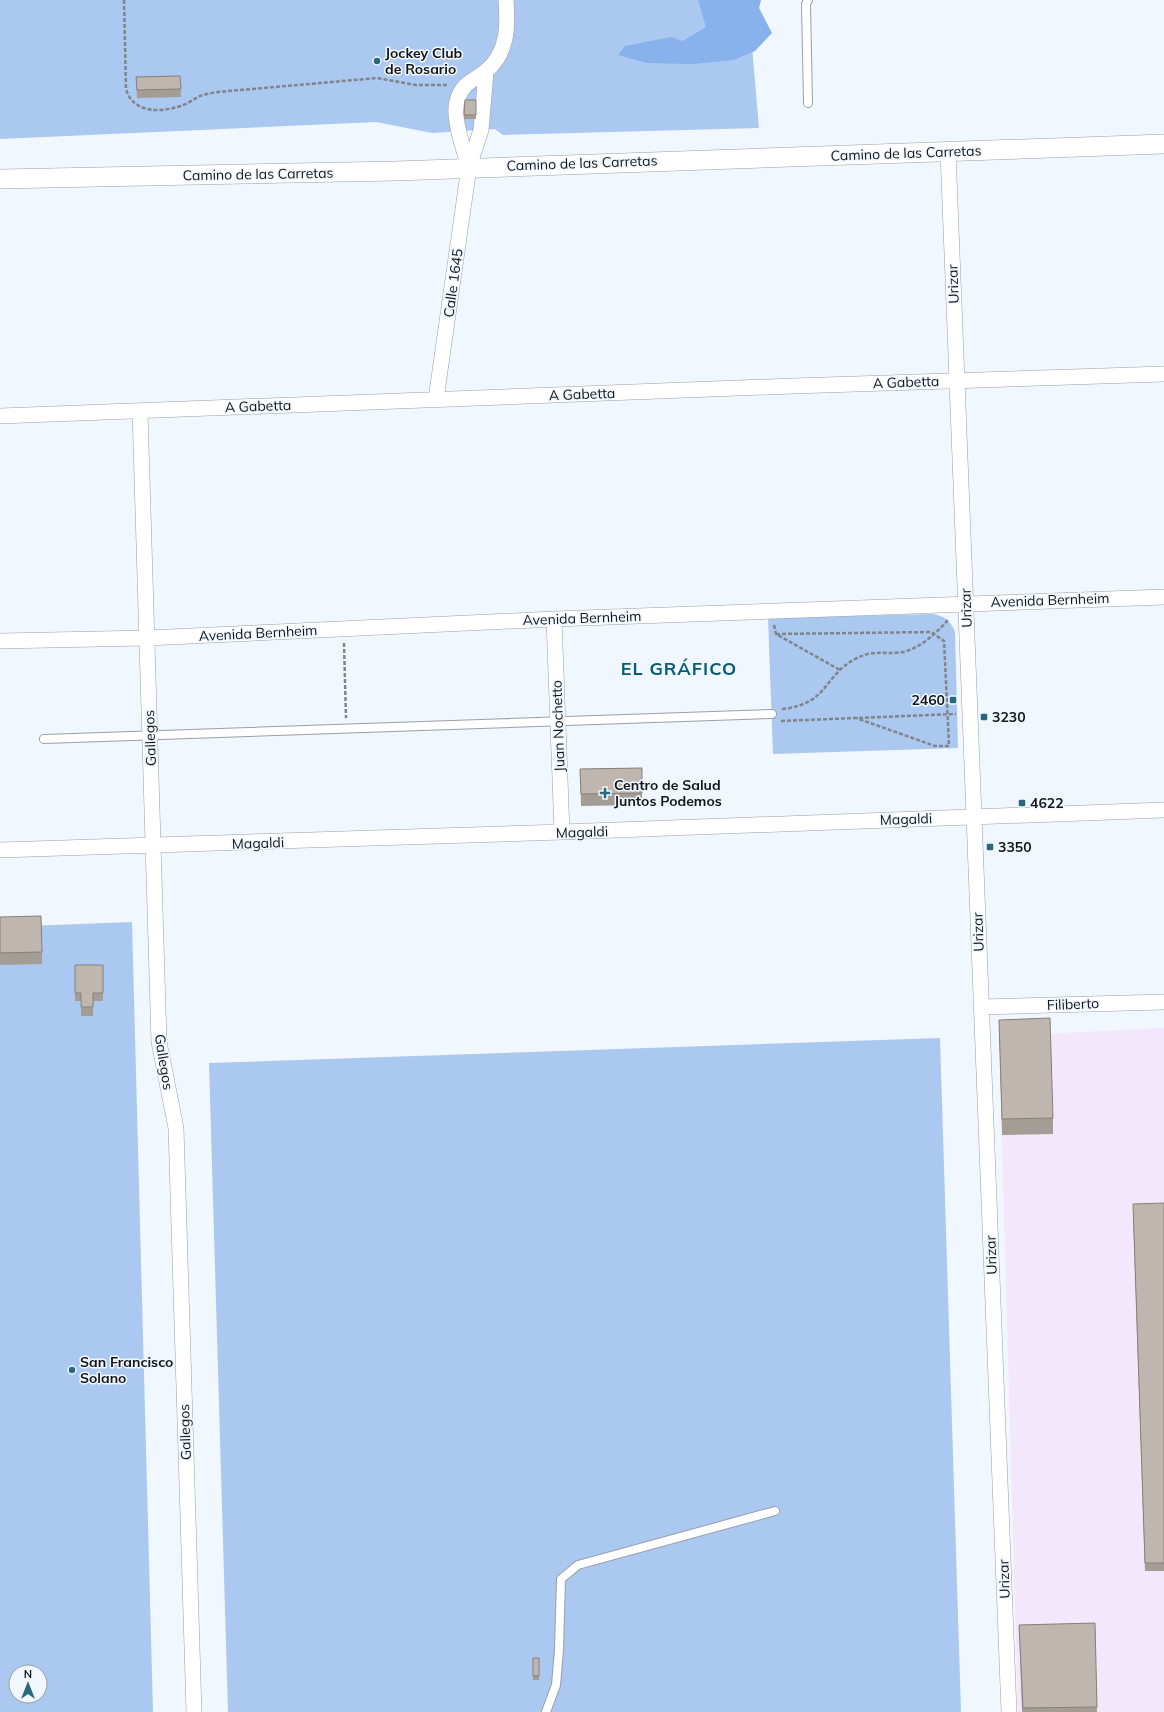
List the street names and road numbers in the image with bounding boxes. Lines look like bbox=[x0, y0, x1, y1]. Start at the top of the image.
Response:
street label: Camino de las Carretas bbox=[830, 141, 982, 165]
street label: Camino de las Carretas bbox=[506, 151, 658, 175]
street label: Camino de las Carretas bbox=[182, 164, 334, 184]
street label: Calle 1645 bbox=[439, 247, 467, 319]
street label: Urizar bbox=[943, 263, 963, 304]
street label: A Gabetta bbox=[872, 372, 940, 392]
street label: A Gabetta bbox=[548, 384, 616, 404]
street label: A Gabetta bbox=[224, 396, 292, 416]
street label: Urizar bbox=[956, 587, 976, 628]
street label: Avenida Bernheim bbox=[990, 589, 1110, 611]
street label: Avenida Bernheim bbox=[522, 607, 642, 629]
street label: Avenida Bernheim bbox=[198, 621, 318, 645]
street label: Juan Nochetto bbox=[547, 680, 569, 772]
street label: Gallegos bbox=[140, 710, 160, 766]
street label: Magaldi bbox=[880, 809, 932, 829]
street label: Magaldi bbox=[556, 822, 608, 842]
street label: Magaldi bbox=[232, 833, 284, 853]
street label: Urizar bbox=[968, 911, 988, 952]
street label: Filiberto bbox=[1047, 994, 1099, 1014]
street label: Gallegos bbox=[151, 1033, 177, 1091]
street label: Urizar bbox=[981, 1234, 1001, 1275]
street label: Gallegos bbox=[175, 1404, 195, 1460]
street label: Urizar bbox=[994, 1558, 1014, 1599]

